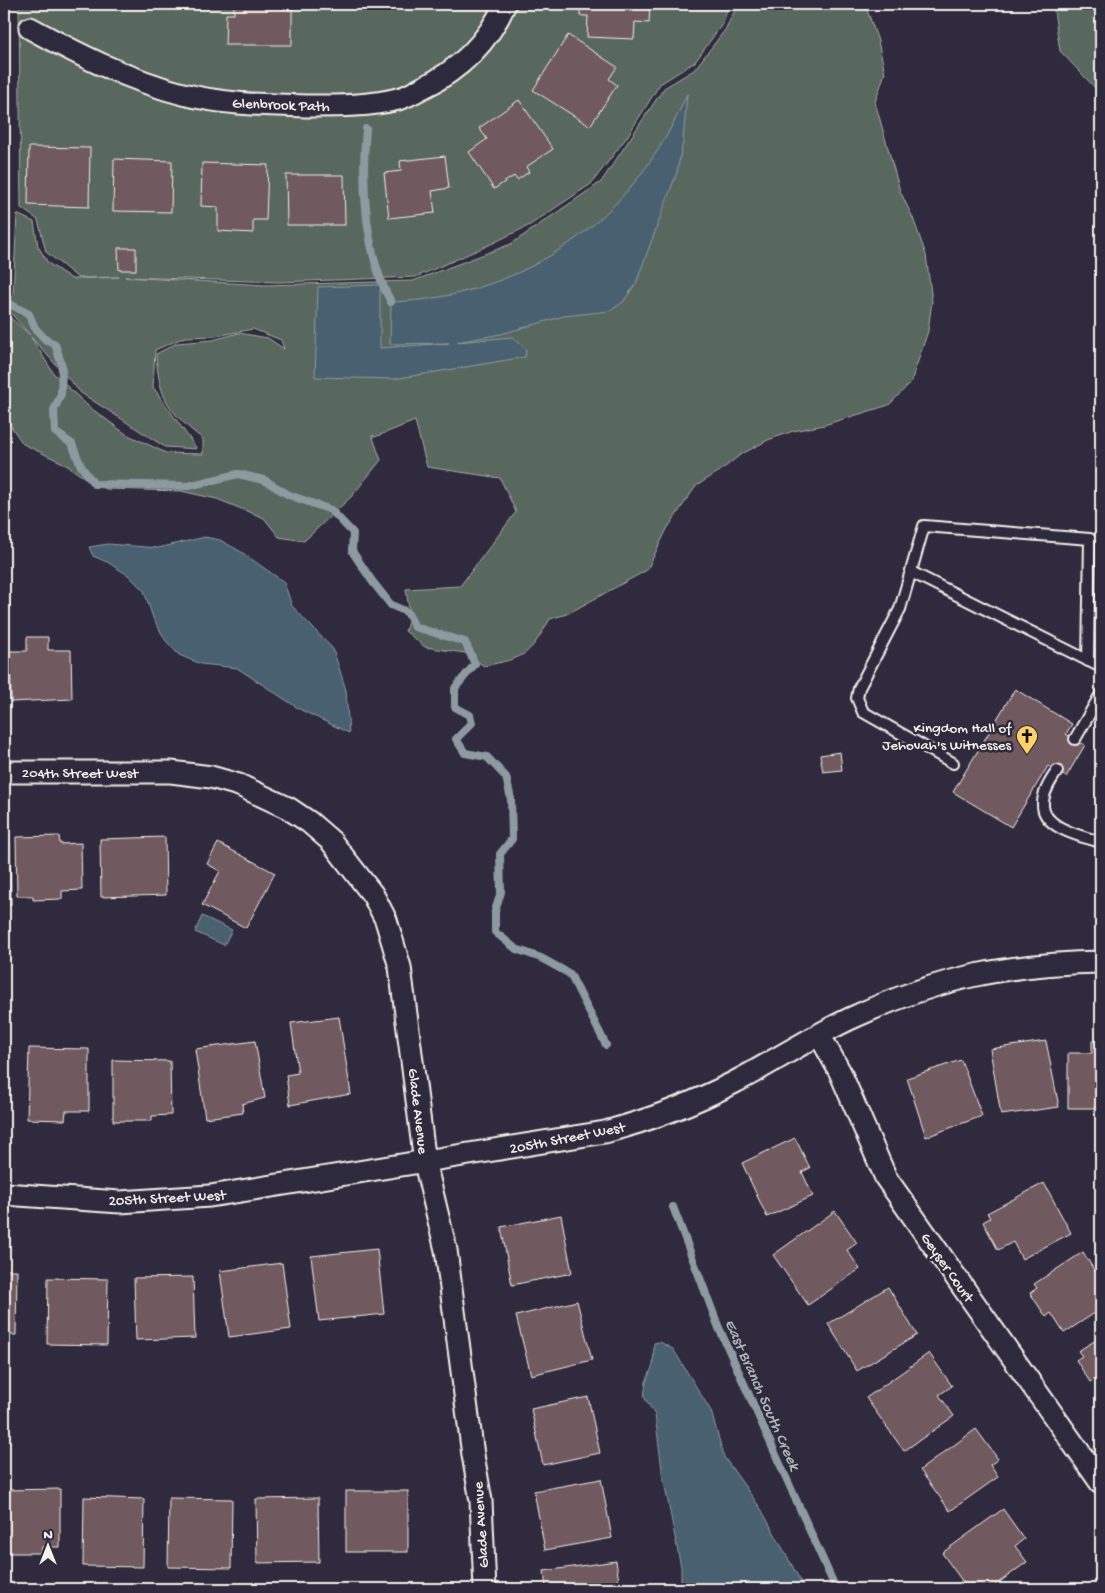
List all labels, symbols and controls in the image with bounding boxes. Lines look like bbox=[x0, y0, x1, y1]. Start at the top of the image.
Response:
street label: Glenbrook Path bbox=[232, 95, 330, 117]
place label: Kingdom Hall of Jehovah's Witnesses bbox=[882, 720, 1012, 755]
church icon: Kingdom Hall of Jehovah's Witnesses bbox=[1015, 724, 1039, 755]
street label: 204th Street West bbox=[22, 765, 140, 783]
street label: Glade Avenue bbox=[403, 1067, 431, 1155]
street label: 205th Street West bbox=[508, 1119, 628, 1159]
street label: 205th Street West bbox=[108, 1187, 228, 1211]
street label: Geyser Court bbox=[916, 1230, 978, 1308]
water label: East Branch South Creek bbox=[719, 1317, 803, 1476]
street label: Glade Avenue bbox=[470, 1481, 494, 1569]
north arrow bbox=[22, 1520, 72, 1570]
text: N bbox=[43, 1527, 53, 1544]

